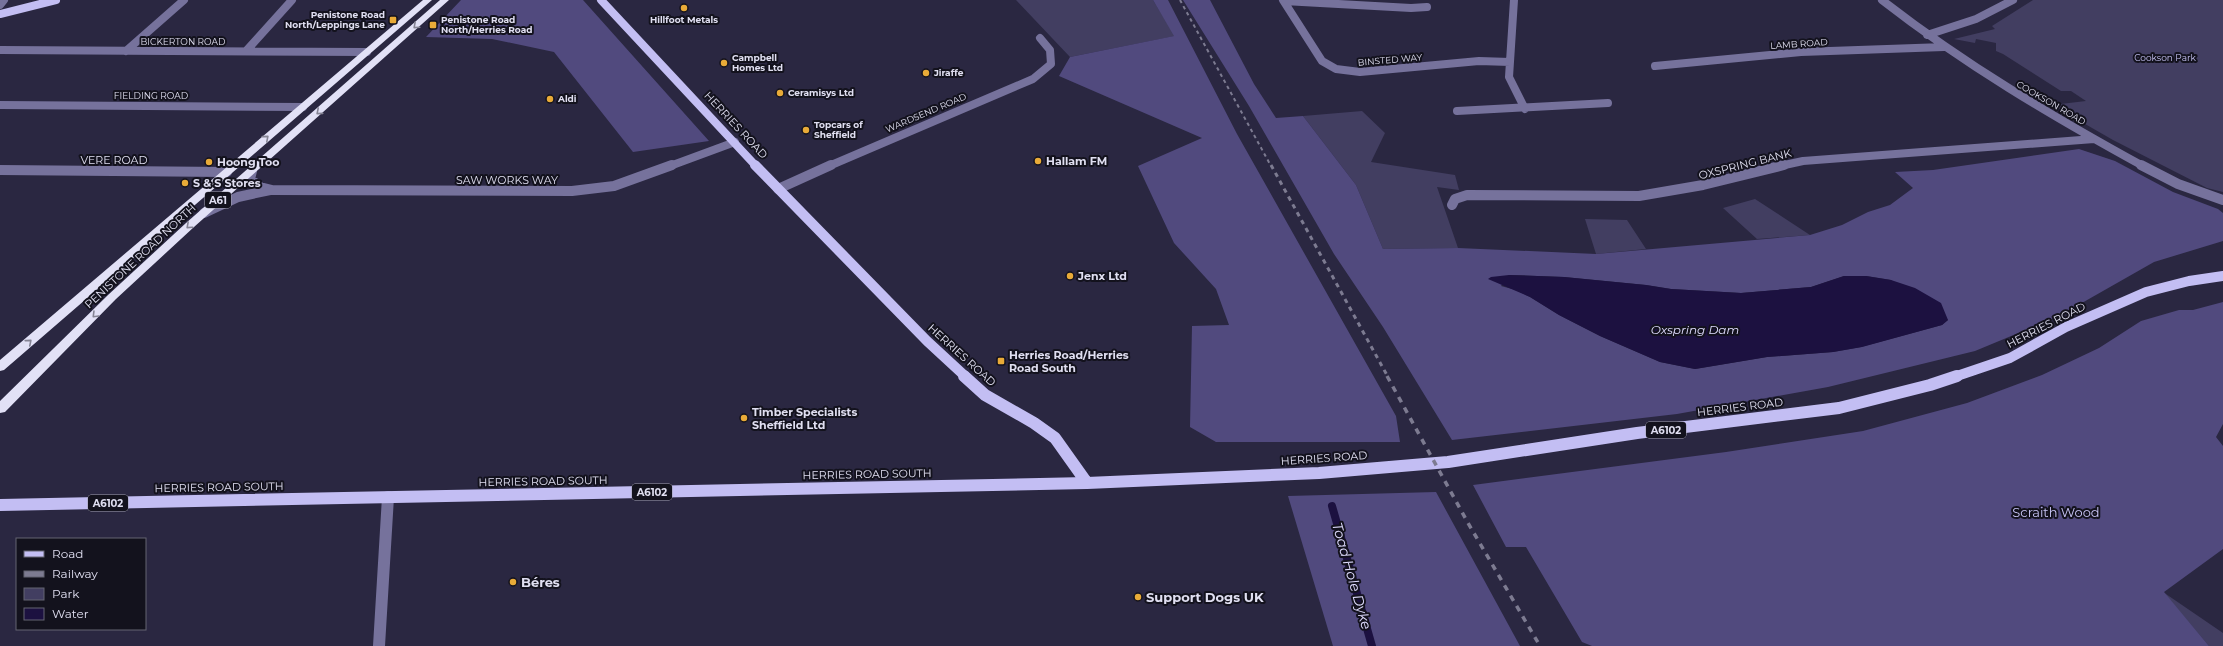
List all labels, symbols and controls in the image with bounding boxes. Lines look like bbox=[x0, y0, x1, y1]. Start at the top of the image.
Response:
marker: Hillfoot Metals bbox=[679, 3, 689, 13]
place label: Penistone Road North/Leppings Lane bbox=[285, 9, 385, 30]
place label: Penistone Road North/Herries Road bbox=[441, 14, 532, 35]
place label: Hillfoot Metals bbox=[650, 14, 718, 25]
marker: Penistone Road North/Leppings Lane bbox=[388, 15, 398, 25]
marker: Penistone Road North/Herries Road bbox=[428, 20, 438, 30]
one-way arrow bbox=[413, 21, 420, 28]
street label: BICKERTON ROAD bbox=[141, 36, 225, 47]
street label: LAMB ROAD bbox=[1770, 36, 1828, 51]
street label: BINSTED WAY bbox=[1357, 51, 1423, 68]
place label: Campbell Homes Ltd bbox=[732, 52, 783, 73]
park label: Cookson Park bbox=[2134, 52, 2196, 63]
marker: Campbell Homes Ltd bbox=[719, 58, 729, 68]
place label: Jiraffe bbox=[933, 67, 964, 78]
marker: Jiraffe bbox=[921, 68, 931, 78]
street label: COOKSON ROAD bbox=[2015, 78, 2088, 127]
place label: Ceramisys Ltd bbox=[788, 87, 854, 98]
marker: Ceramisys Ltd bbox=[775, 88, 785, 98]
street label: HERRIES ROAD bbox=[701, 89, 771, 161]
street label: FIELDING ROAD bbox=[114, 90, 188, 101]
street label: WARDSEND ROAD bbox=[884, 91, 968, 135]
place label: Aldi bbox=[557, 93, 577, 104]
marker: Aldi bbox=[545, 94, 555, 104]
one-way arrow bbox=[316, 108, 323, 115]
place label: Topcars of Sheffield bbox=[814, 119, 863, 140]
marker: Topcars of Sheffield bbox=[801, 125, 811, 135]
one-way arrow bbox=[262, 136, 269, 143]
street label: OXSPRING BANK bbox=[1697, 146, 1793, 182]
street label: VERE ROAD bbox=[80, 153, 148, 167]
place label: Hallam FM bbox=[1046, 154, 1107, 168]
place label: Hoong Too bbox=[217, 155, 279, 169]
marker: Hallam FM bbox=[1033, 156, 1043, 166]
marker: Hoong Too bbox=[204, 157, 214, 167]
street label: SAW WORKS WAY bbox=[456, 173, 558, 187]
place label: S & S Stores bbox=[193, 176, 261, 190]
marker: S & S Stores bbox=[180, 178, 190, 188]
road number: A61 bbox=[205, 192, 231, 208]
street label: PENISTONE ROAD NORTH bbox=[82, 201, 198, 311]
one-way arrow bbox=[186, 221, 194, 228]
place label: Jenx Ltd bbox=[1077, 269, 1127, 283]
marker: Jenx Ltd bbox=[1065, 271, 1075, 281]
street label: HERRIES ROAD bbox=[2004, 299, 2088, 351]
one-way arrow bbox=[92, 310, 100, 318]
street label: HERRIES ROAD bbox=[925, 321, 999, 389]
water label: Oxspring Dam bbox=[1651, 322, 1739, 337]
one-way arrow bbox=[25, 339, 32, 346]
place label: Herries Road/Herries Road South bbox=[1009, 348, 1129, 375]
marker: Herries Road/Herries Road South bbox=[996, 356, 1006, 366]
street label: HERRIES ROAD bbox=[1696, 395, 1784, 419]
place label: Timber Specialists Sheffield Ltd bbox=[752, 405, 857, 432]
marker: Timber Specialists Sheffield Ltd bbox=[739, 413, 749, 423]
road number: A6102 bbox=[1646, 422, 1686, 438]
street label: HERRIES ROAD bbox=[1280, 448, 1368, 468]
street label: HERRIES ROAD SOUTH bbox=[802, 466, 932, 482]
street label: HERRIES ROAD SOUTH bbox=[478, 473, 608, 489]
street label: HERRIES ROAD SOUTH bbox=[154, 479, 284, 495]
road number: A6102 bbox=[632, 484, 672, 500]
road number: A6102 bbox=[88, 495, 128, 511]
park label: Scraith Wood bbox=[2012, 504, 2100, 520]
water label: Toad Hole Dyke bbox=[1328, 520, 1376, 632]
legend bbox=[16, 538, 146, 630]
text: Road bbox=[52, 546, 83, 561]
text: Railway bbox=[52, 566, 98, 581]
place label: Béres bbox=[521, 574, 560, 590]
marker: Béres bbox=[508, 577, 518, 587]
text: Park bbox=[52, 586, 80, 601]
place label: Support Dogs UK bbox=[1146, 589, 1264, 605]
marker: Support Dogs UK bbox=[1133, 592, 1143, 602]
text: Water bbox=[52, 606, 89, 621]

